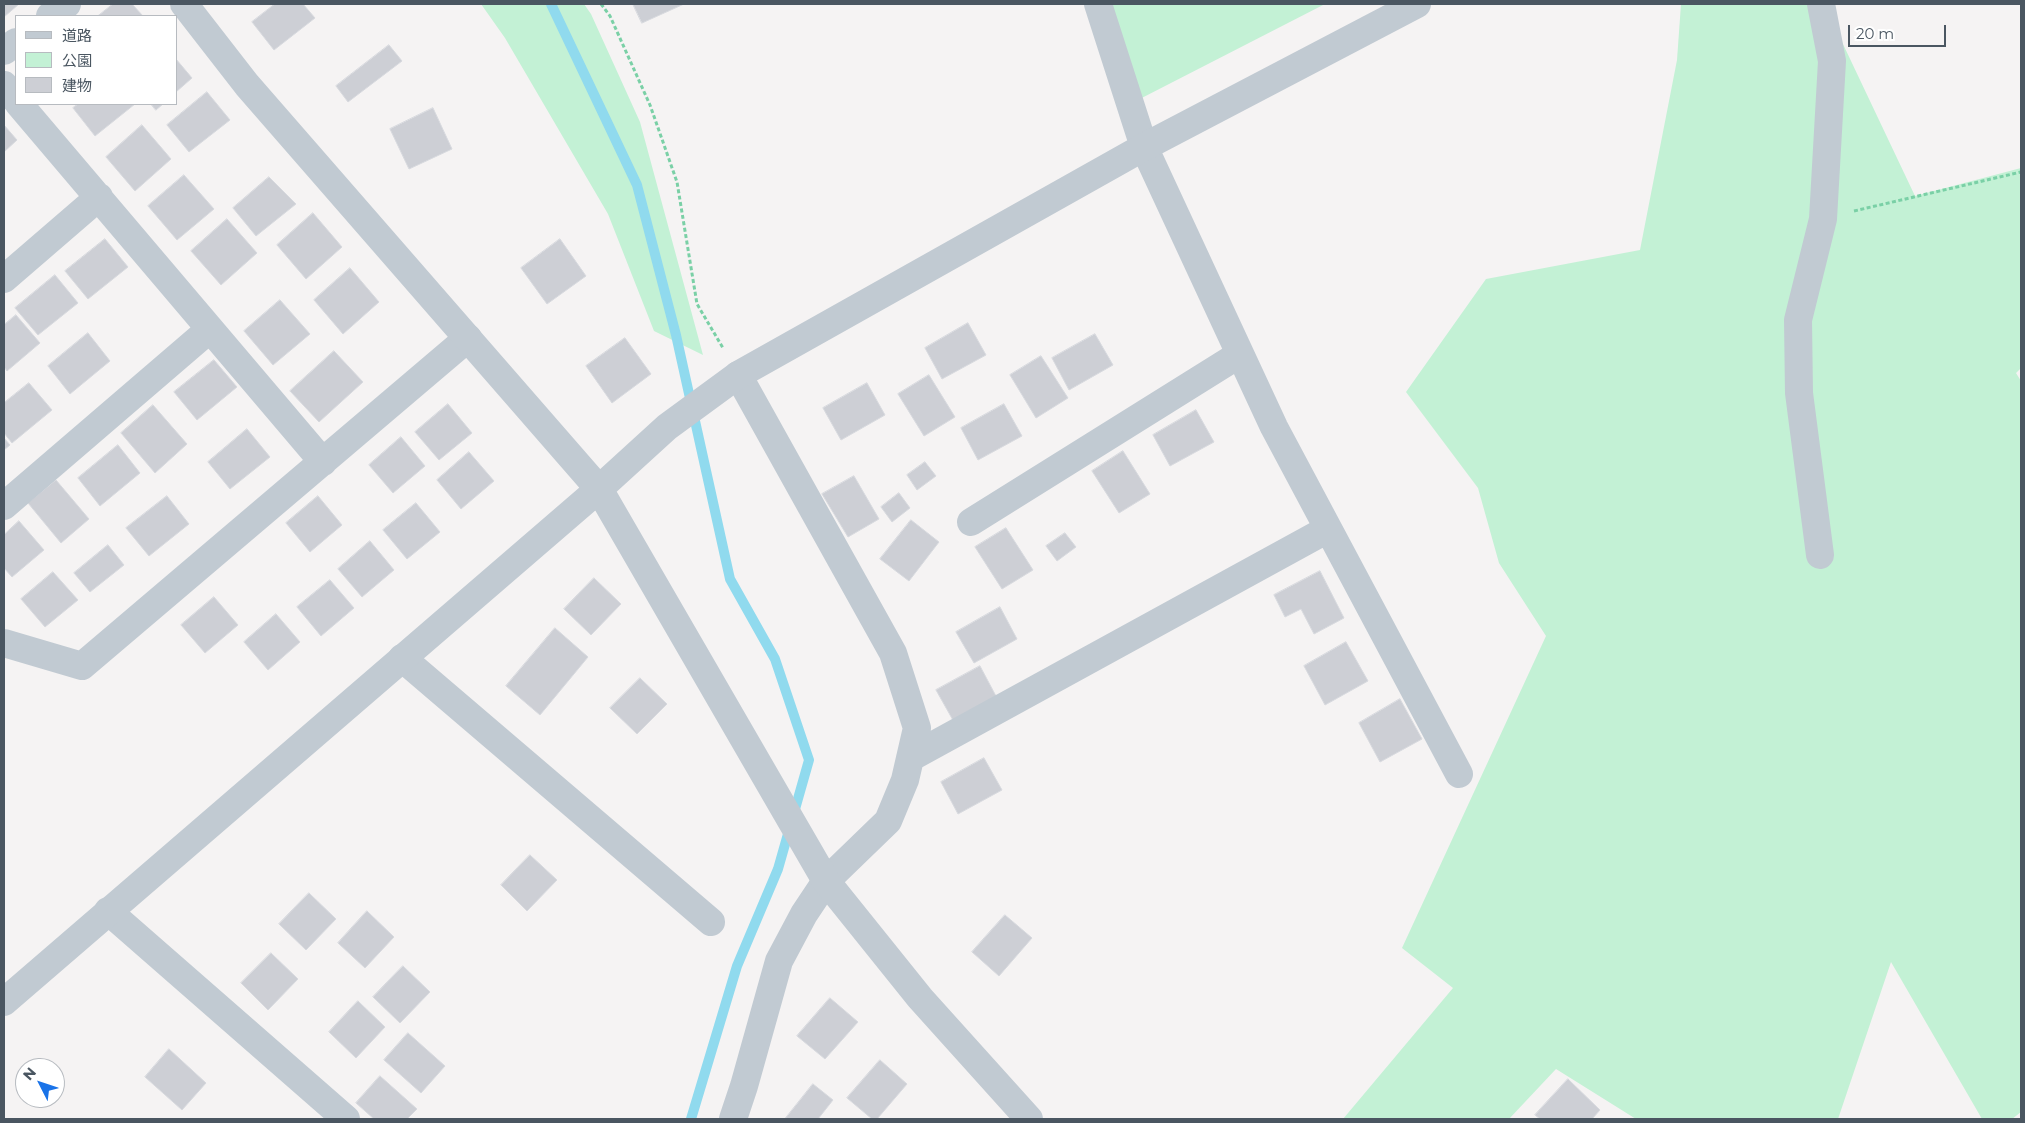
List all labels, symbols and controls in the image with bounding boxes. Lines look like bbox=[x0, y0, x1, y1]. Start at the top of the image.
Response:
legend bbox=[15, 15, 178, 105]
scale bar bbox=[1850, 15, 1948, 47]
text: 20 m bbox=[1856, 24, 1894, 43]
text: 道路 bbox=[62, 26, 92, 45]
text: 公園 bbox=[62, 51, 92, 70]
text: 建物 bbox=[62, 76, 92, 95]
north arrow bbox=[15, 1058, 65, 1108]
text: N bbox=[19, 1064, 40, 1084]

